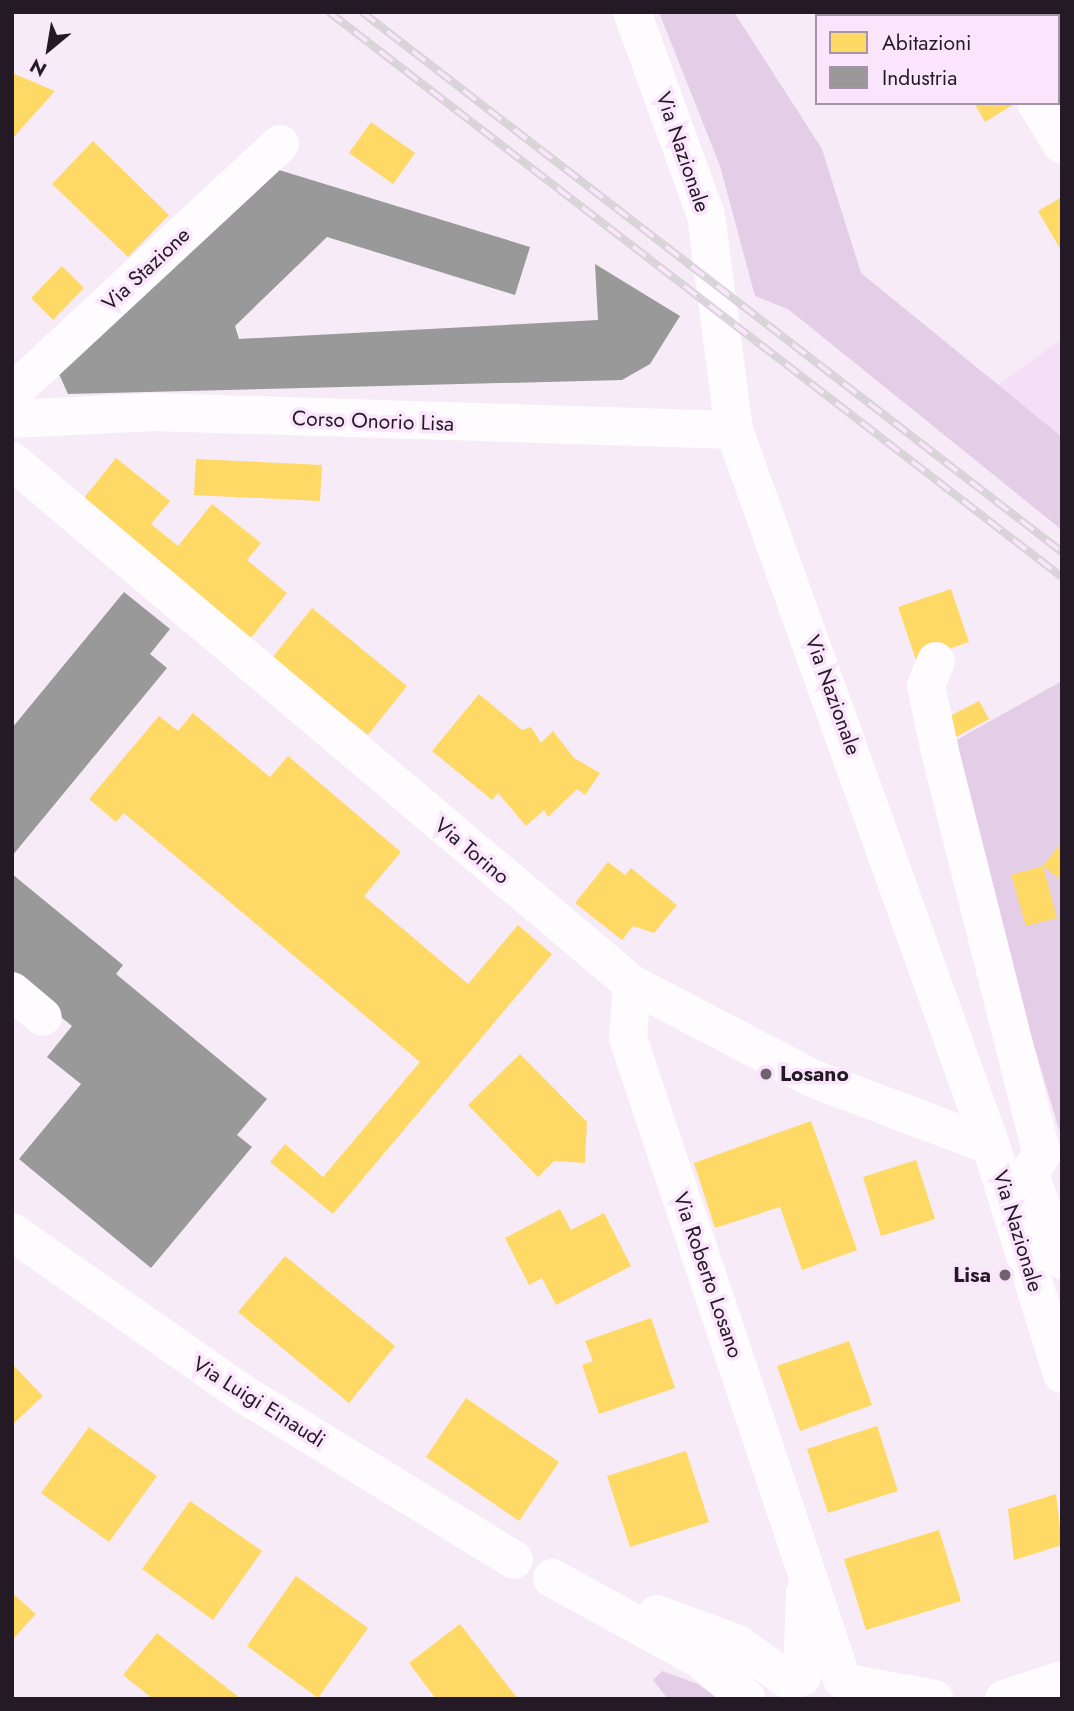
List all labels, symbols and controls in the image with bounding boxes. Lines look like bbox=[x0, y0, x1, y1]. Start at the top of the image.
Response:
north arrow bbox=[14, 14, 84, 84]
legend bbox=[815, 14, 1060, 105]
text: Abitazioni bbox=[882, 28, 972, 58]
text: N bbox=[25, 52, 52, 83]
text: Industria bbox=[882, 63, 957, 93]
street label: Via Nazionale bbox=[651, 89, 715, 215]
street label: Via Stazione bbox=[97, 222, 195, 316]
street label: Corso Onorio Lisa bbox=[291, 406, 455, 436]
street label: Via Nazionale bbox=[800, 632, 866, 758]
street label: Via Torino bbox=[429, 812, 515, 890]
place label: Losano bbox=[780, 1061, 849, 1087]
marker: Losano bbox=[758, 1066, 774, 1082]
street label: Via Nazionale bbox=[988, 1167, 1048, 1295]
street label: Via Roberto Losano bbox=[668, 1189, 748, 1361]
place label: Lisa bbox=[953, 1262, 991, 1288]
marker: Lisa bbox=[997, 1267, 1013, 1283]
street label: Via Luigi Einaudi bbox=[188, 1351, 330, 1453]

